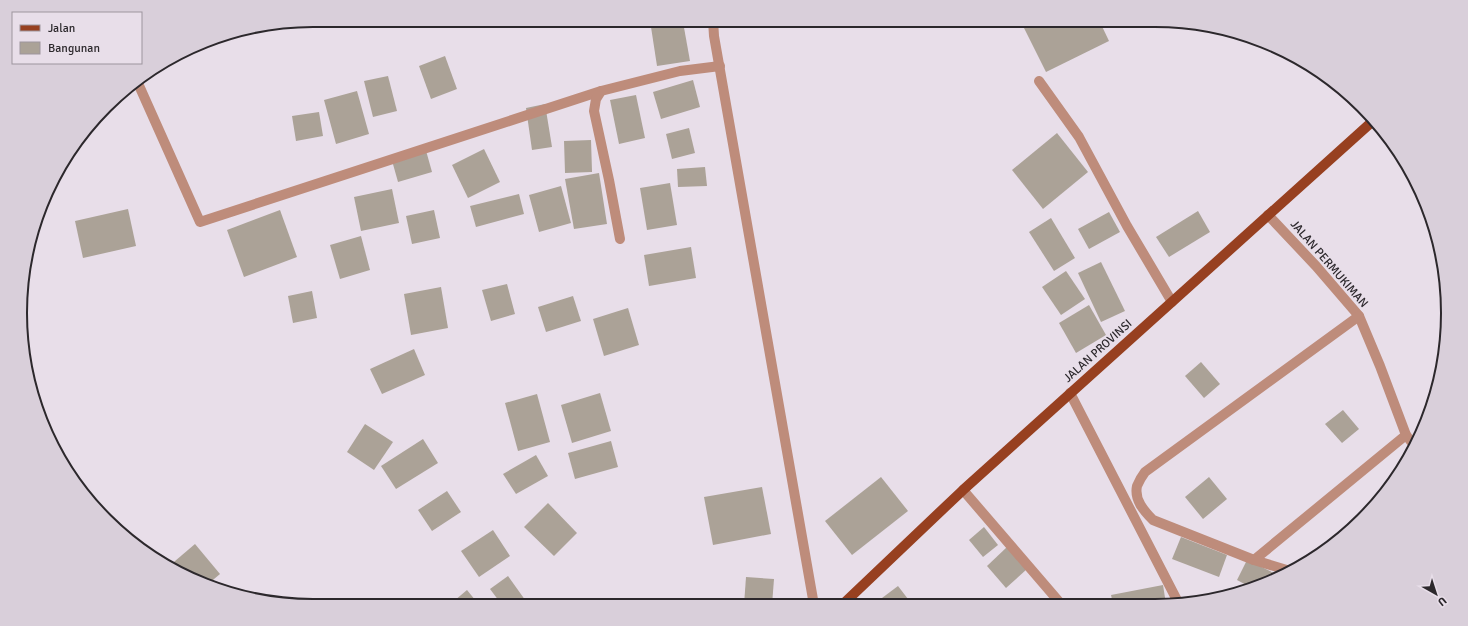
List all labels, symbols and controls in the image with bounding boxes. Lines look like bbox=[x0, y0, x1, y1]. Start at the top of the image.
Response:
legend bbox=[12, 12, 142, 64]
text: Jalan bbox=[48, 21, 75, 36]
text: Bangunan bbox=[48, 41, 100, 56]
street label: JALAN PERMUKIMAN bbox=[1287, 217, 1371, 311]
street label: JALAN PROVINSI bbox=[1061, 316, 1135, 386]
north arrow bbox=[1416, 574, 1456, 614]
text: U bbox=[1435, 594, 1449, 609]

